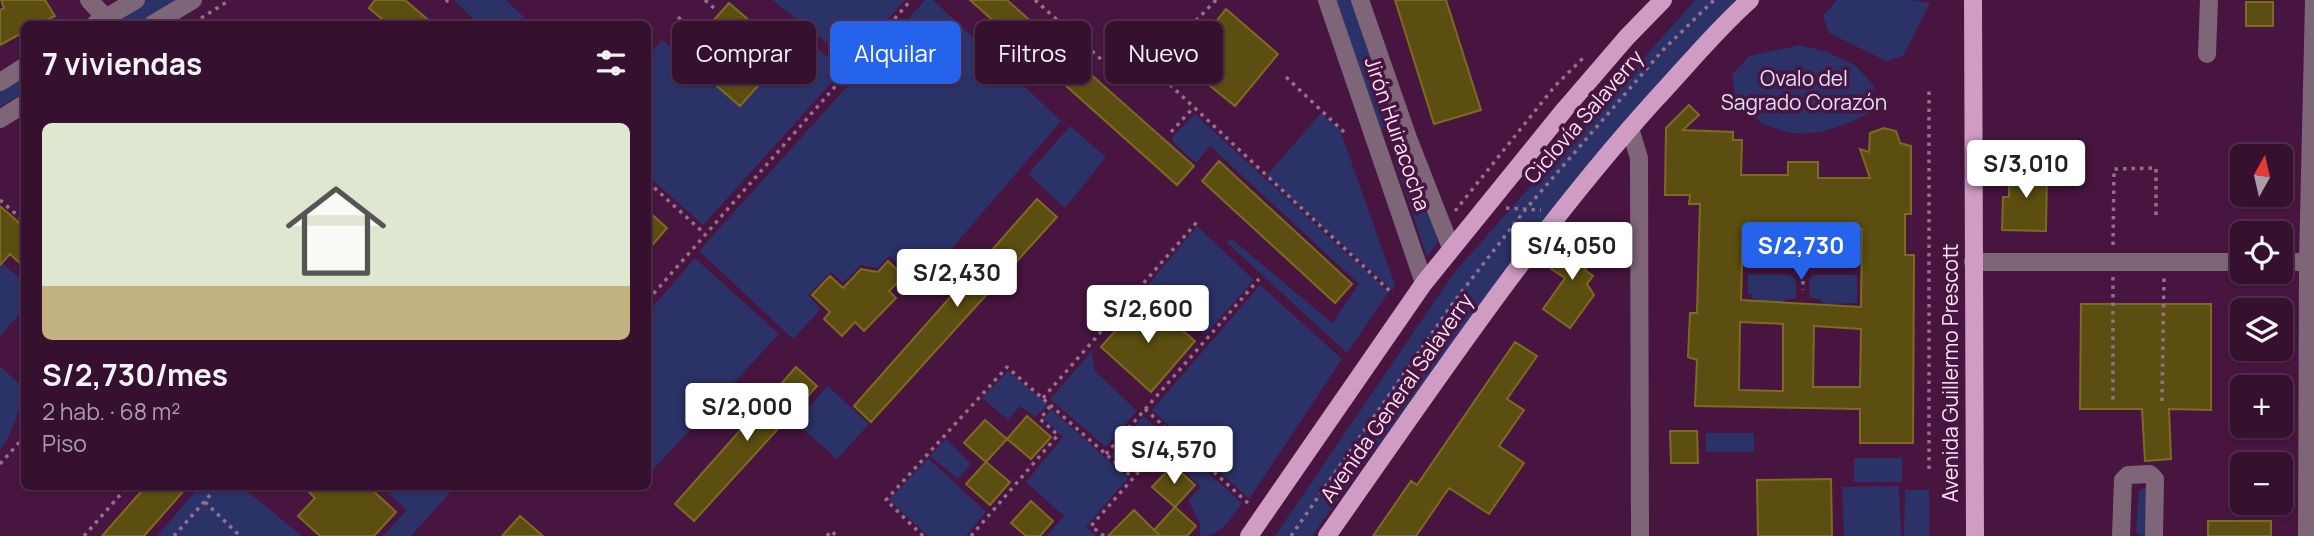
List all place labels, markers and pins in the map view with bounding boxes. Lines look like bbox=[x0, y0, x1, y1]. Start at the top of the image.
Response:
pin: S/3,010 bbox=[1961, 140, 2091, 200]
pin: S/4,050 bbox=[1507, 222, 1637, 282]
pin: S/2,730 bbox=[1736, 222, 1866, 282]
pin: S/2,430 bbox=[892, 250, 1022, 309]
pin: S/2,600 bbox=[1083, 286, 1213, 345]
pin: S/2,000 bbox=[682, 384, 812, 443]
pin: S/4,570 bbox=[1109, 426, 1239, 486]

